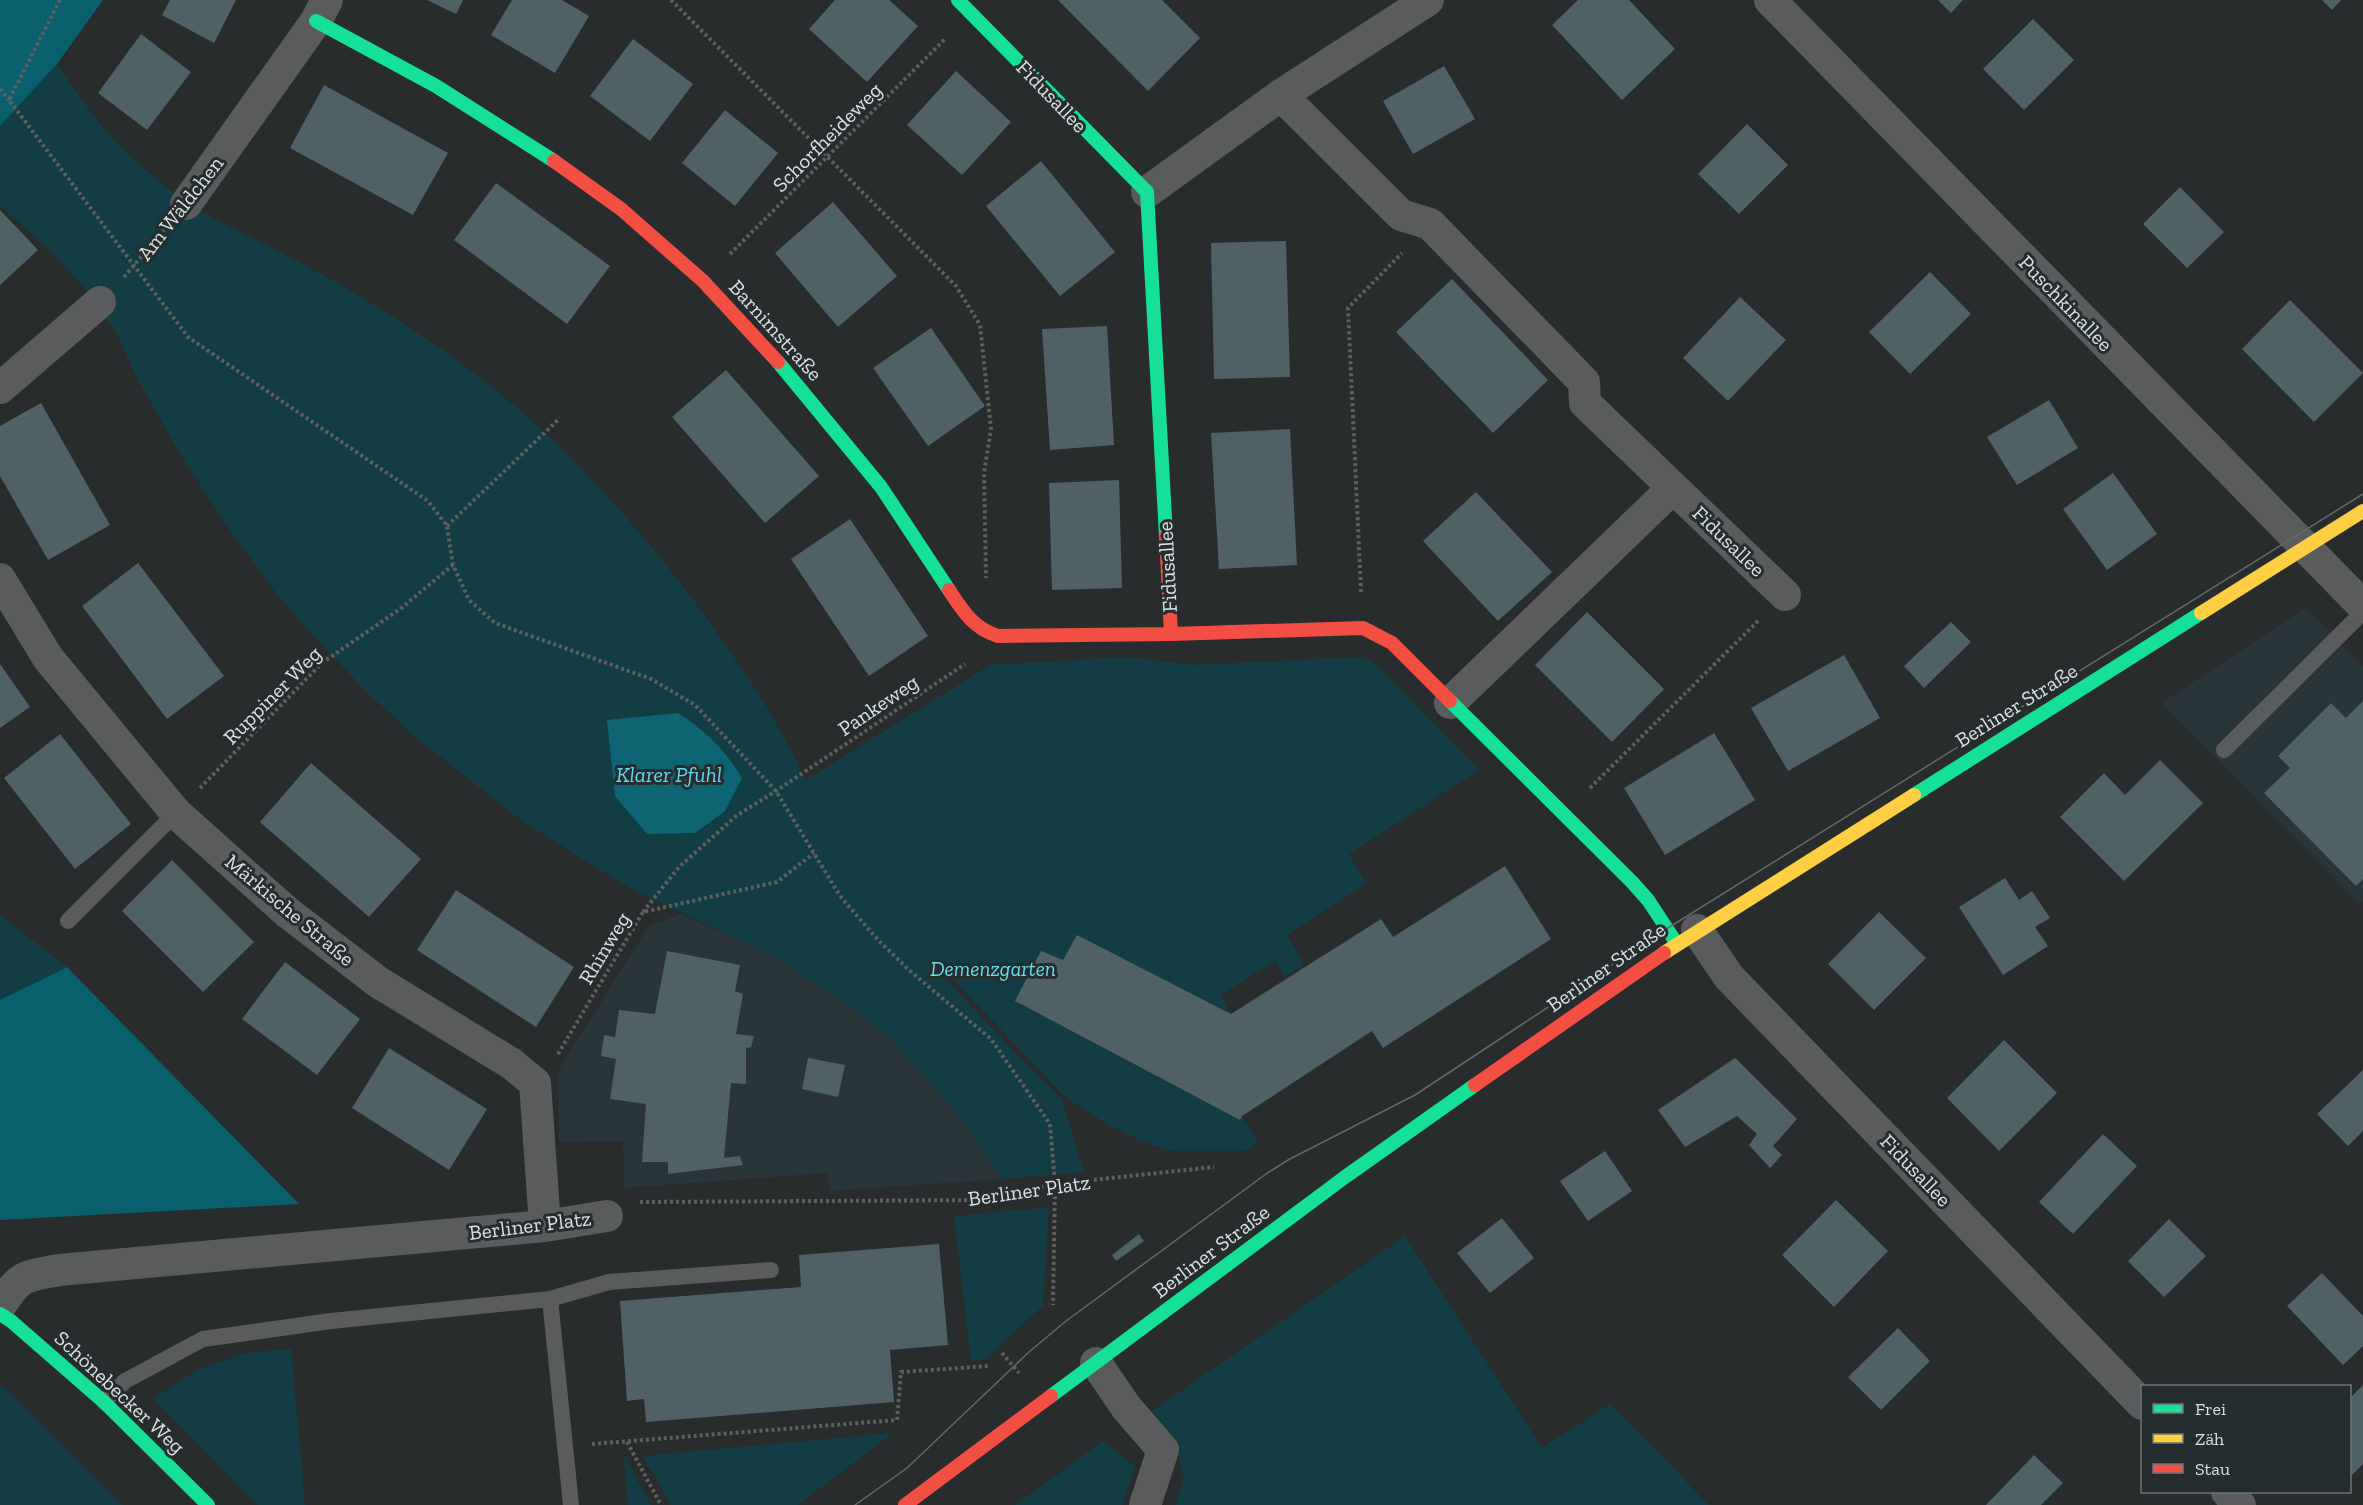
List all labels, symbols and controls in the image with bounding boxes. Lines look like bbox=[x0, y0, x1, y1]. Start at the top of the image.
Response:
street label: Fidusallee bbox=[1011, 55, 1093, 138]
street label: Schorfheideweg bbox=[767, 77, 887, 197]
street label: Am Wäldchen bbox=[132, 151, 228, 265]
street label: Puschkinallee bbox=[2014, 250, 2118, 357]
street label: Barnimstraße bbox=[724, 274, 828, 386]
street label: Fidusallee bbox=[1688, 500, 1771, 582]
street label: Fidusallee bbox=[1152, 521, 1182, 613]
street label: Ruppiner Weg bbox=[218, 640, 327, 749]
street label: Berliner Straße bbox=[1950, 657, 2082, 753]
street label: Pankeweg bbox=[833, 669, 923, 741]
water label: Klarer Pfuhl bbox=[616, 761, 722, 788]
street label: Märkische Straße bbox=[220, 849, 360, 971]
street label: Rhinweg bbox=[573, 907, 635, 988]
street label: Berliner Straße bbox=[1542, 917, 1670, 1017]
park label: Demenzgarten bbox=[930, 956, 1056, 981]
street label: Fidusallee bbox=[1875, 1129, 1957, 1212]
street label: Berliner Platz bbox=[966, 1169, 1092, 1211]
street label: Berliner Straße bbox=[1148, 1199, 1274, 1303]
street label: Berliner Platz bbox=[467, 1205, 593, 1245]
street label: Schönebecker Weg bbox=[50, 1325, 191, 1459]
legend bbox=[2141, 1385, 2351, 1493]
text: Frei bbox=[2195, 1398, 2226, 1420]
text: Zäh bbox=[2195, 1428, 2224, 1450]
text: Stau bbox=[2195, 1458, 2230, 1480]

